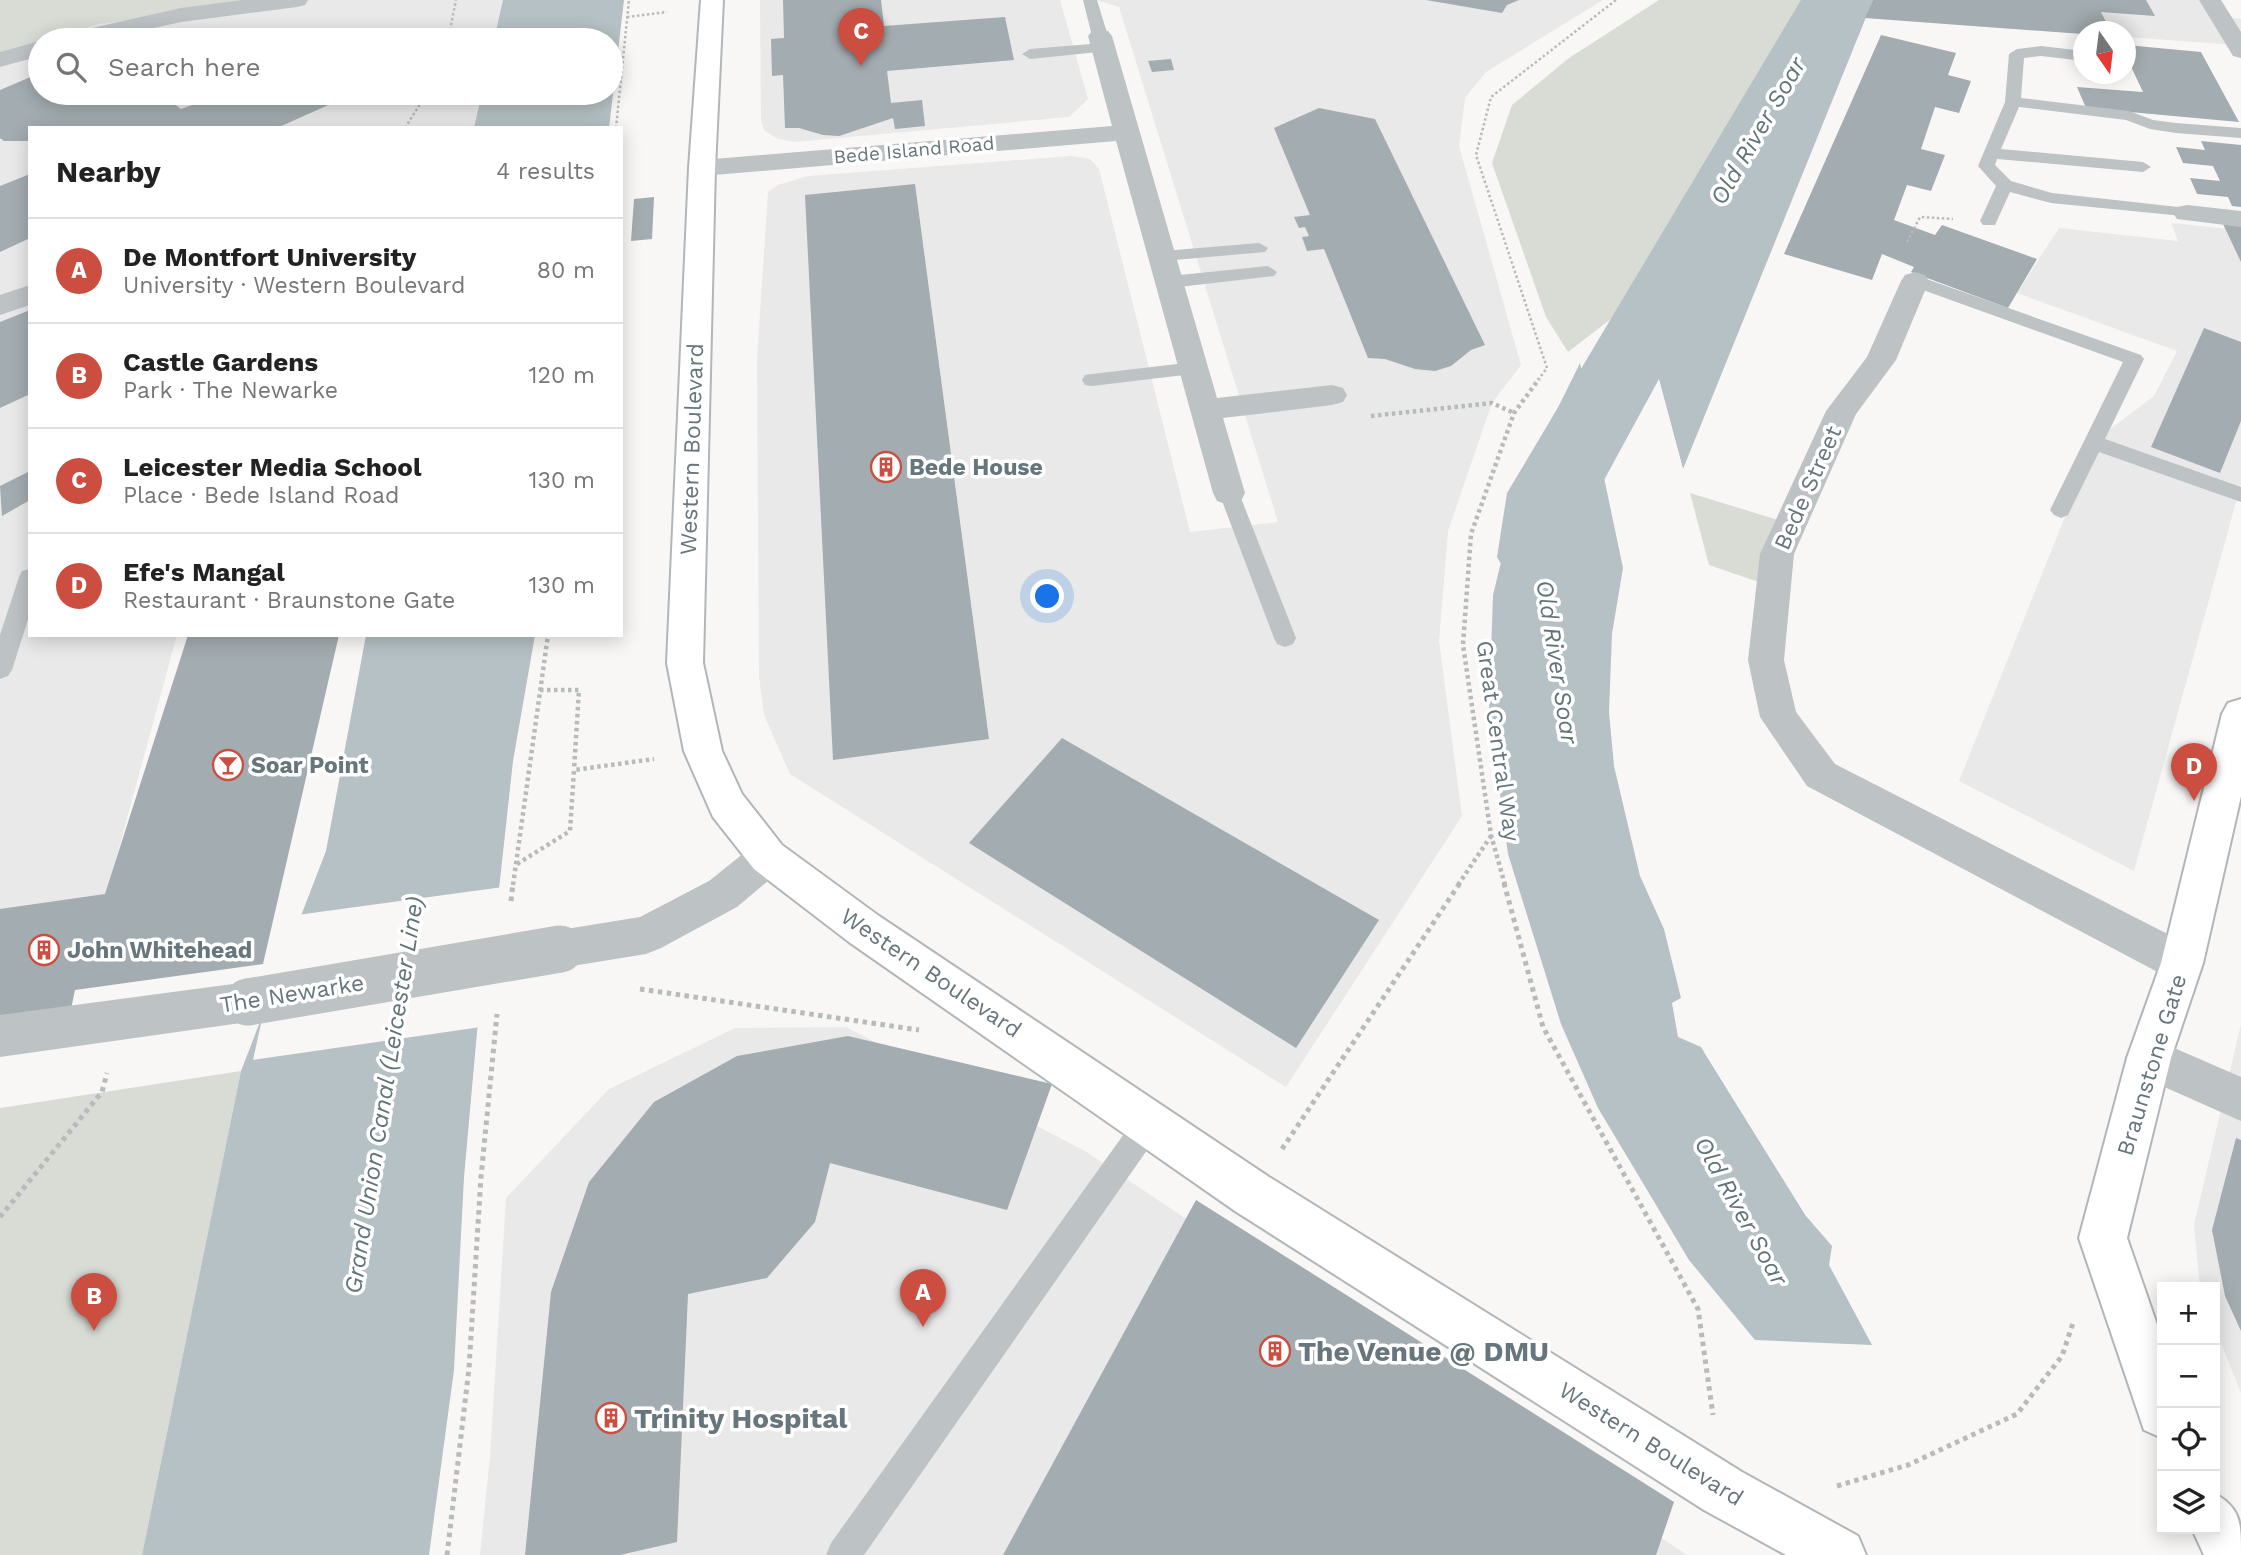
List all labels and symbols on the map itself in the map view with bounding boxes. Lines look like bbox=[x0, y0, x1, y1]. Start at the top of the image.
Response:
pin: C bbox=[838, 8, 884, 66]
north arrow bbox=[2073, 21, 2136, 84]
water label: Old River Soar bbox=[1704, 51, 1812, 210]
street label: Bede Island Road bbox=[833, 132, 995, 168]
street label: Western Boulevard bbox=[675, 342, 709, 556]
street label: Bede Street bbox=[1769, 421, 1848, 554]
building icon: Bede House bbox=[869, 450, 903, 484]
place label: Bede House bbox=[909, 454, 1043, 481]
water label: Old River Soar bbox=[1530, 578, 1584, 748]
your location bbox=[1030, 579, 1064, 613]
street label: Great Central Way bbox=[1471, 639, 1525, 843]
pin: D bbox=[2171, 743, 2217, 801]
bar icon: Soar Point bbox=[211, 748, 245, 782]
place label: Soar Point bbox=[251, 752, 369, 779]
water label: Grand Union Canal (Leicester Line) bbox=[339, 894, 429, 1296]
street label: Western Boulevard bbox=[835, 902, 1027, 1044]
building icon: John Whitehead bbox=[27, 933, 61, 967]
place label: John Whitehead bbox=[67, 937, 252, 964]
street label: The Newarke bbox=[218, 969, 366, 1019]
street label: Braunstone Gate bbox=[2112, 971, 2192, 1159]
water label: Old River Soar bbox=[1689, 1132, 1794, 1292]
pin: A bbox=[900, 1269, 946, 1327]
pin: B bbox=[71, 1273, 117, 1331]
building icon: The Venue @ DMU bbox=[1258, 1334, 1292, 1368]
place label: The Venue @ DMU bbox=[1298, 1335, 1549, 1368]
street label: Western Boulevard bbox=[1554, 1376, 1748, 1512]
building icon: Trinity Hospital bbox=[594, 1401, 628, 1435]
place label: Trinity Hospital bbox=[634, 1402, 848, 1435]

